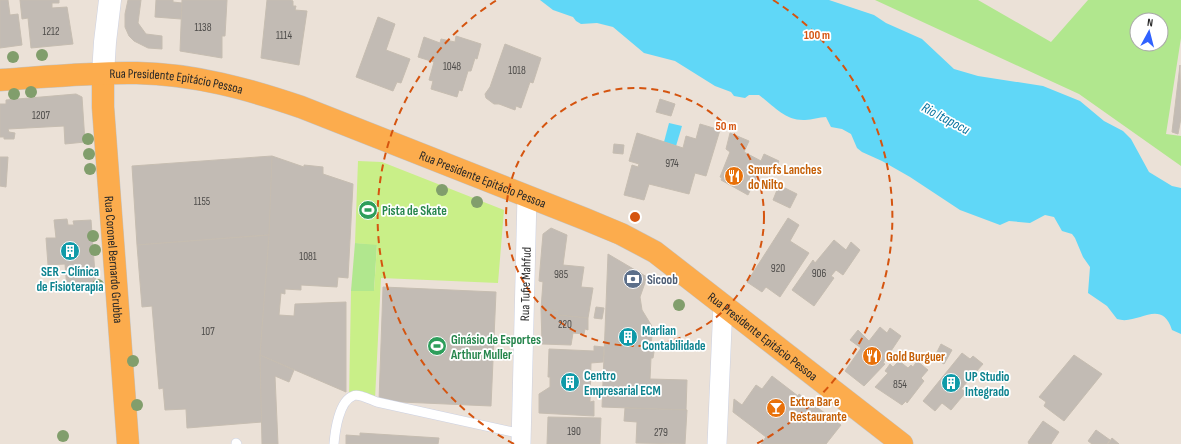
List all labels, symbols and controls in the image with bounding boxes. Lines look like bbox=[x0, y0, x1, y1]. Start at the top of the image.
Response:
north arrow bbox=[1129, 12, 1169, 52]
text: N bbox=[1146, 16, 1154, 29]
house number: 1138 bbox=[194, 21, 212, 34]
house number: 1212 bbox=[42, 25, 60, 38]
text: 100 m bbox=[804, 28, 830, 43]
house number: 1114 bbox=[276, 29, 292, 42]
house number: 1048 bbox=[443, 60, 461, 73]
house number: 1018 bbox=[508, 64, 526, 77]
street label: Rua Presidente Epitácio Pessoa bbox=[109, 66, 245, 98]
water label: Rio Itapocu bbox=[919, 99, 973, 138]
house number: 1207 bbox=[32, 109, 50, 122]
text: 50 m bbox=[716, 119, 736, 134]
street label: Rua Presidente Epitácio Pessoa bbox=[417, 147, 548, 212]
house number: 974 bbox=[665, 157, 679, 170]
place label: Smurfs Lanches do Nilto bbox=[748, 162, 822, 193]
restaurant icon: Smurfs Lanches do Nilto bbox=[723, 165, 745, 187]
street label: Rua Coronel Bernardo Grubba bbox=[101, 195, 126, 324]
house number: 1155 bbox=[194, 195, 210, 208]
sports icon: Pista de Skate bbox=[357, 199, 379, 221]
place label: Pista de Skate bbox=[382, 203, 447, 219]
centre of rings bbox=[628, 210, 642, 224]
building icon: SER - Clínica de Fisioterapia bbox=[59, 240, 81, 262]
street label: Rua Tufie Mahfud bbox=[517, 247, 535, 321]
house number: 1081 bbox=[299, 250, 317, 263]
house number: 920 bbox=[771, 262, 785, 275]
place label: SER - Clínica de Fisioterapia bbox=[36, 264, 104, 295]
house number: 906 bbox=[812, 267, 826, 280]
house number: 985 bbox=[554, 268, 568, 281]
bank icon: Sicoob bbox=[622, 268, 644, 290]
place label: Sicoob bbox=[647, 272, 678, 288]
street label: Rua Presidente Epitácio Pessoa bbox=[704, 289, 821, 385]
house number: 220 bbox=[558, 318, 572, 331]
place label: Marlian Contabilidade bbox=[642, 323, 706, 354]
house number: 107 bbox=[201, 325, 215, 338]
building icon: Marlian Contabilidade bbox=[617, 326, 639, 348]
place label: Ginásio de Esportes Arthur Muller bbox=[450, 332, 541, 363]
sports icon: Ginásio de Esportes Arthur Muller bbox=[426, 335, 448, 357]
restaurant icon: Gold Burguer bbox=[861, 345, 883, 367]
place label: Gold Burguer bbox=[886, 349, 945, 365]
place label: Centro Empresarial ECM bbox=[584, 368, 661, 399]
place label: UP Studio Integrado bbox=[965, 369, 1010, 400]
building icon: Centro Empresarial ECM bbox=[559, 371, 581, 393]
building icon: UP Studio Integrado bbox=[940, 372, 962, 394]
house number: 854 bbox=[893, 378, 907, 391]
place label: Extra Bar e Restaurante bbox=[790, 394, 847, 425]
bar icon: Extra Bar e Restaurante bbox=[765, 397, 787, 419]
house number: 190 bbox=[567, 425, 581, 438]
house number: 279 bbox=[654, 426, 668, 439]

